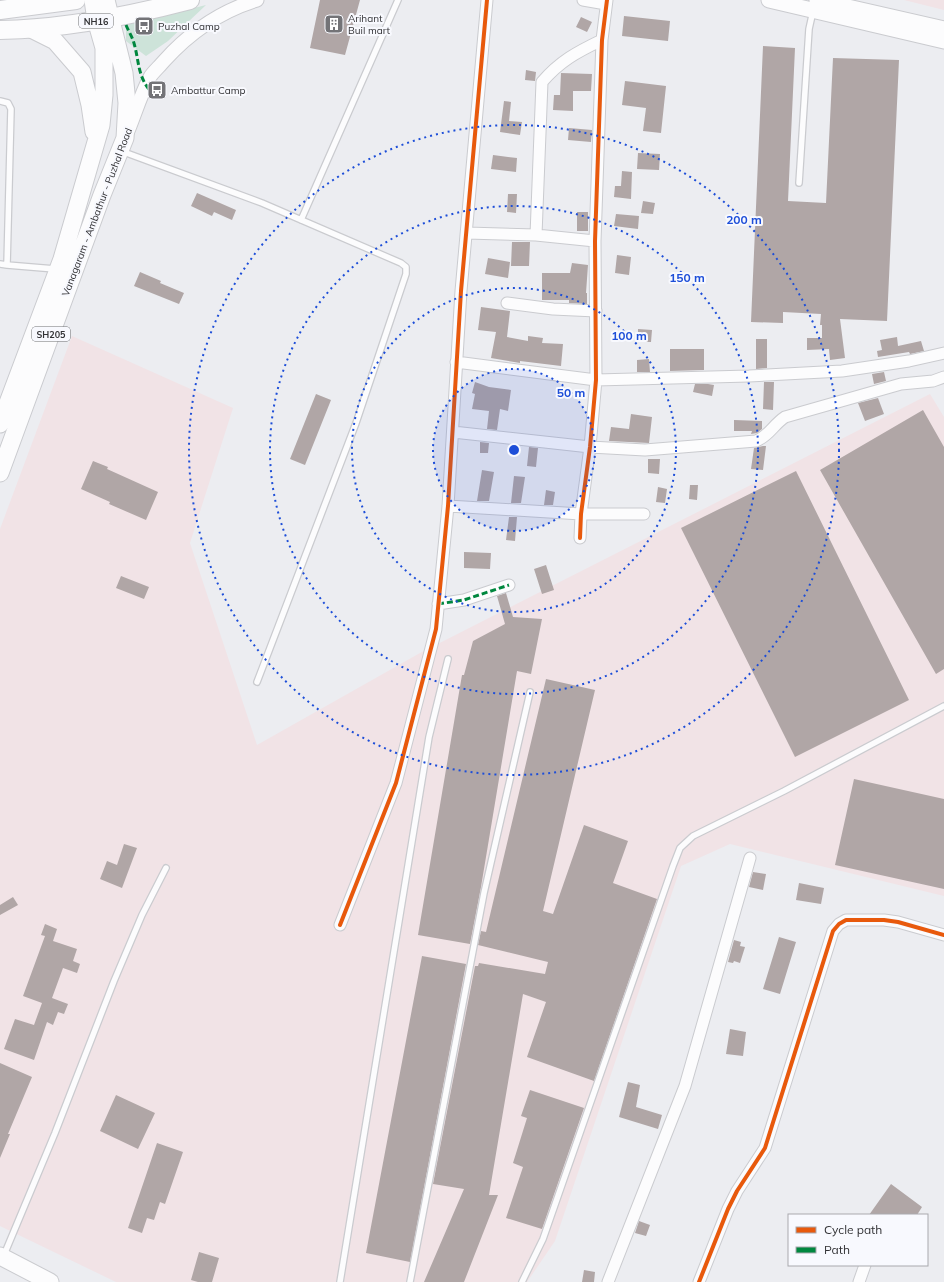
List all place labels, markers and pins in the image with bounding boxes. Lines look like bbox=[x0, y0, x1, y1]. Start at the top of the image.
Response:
place label: Arihant Buil mart bbox=[348, 12, 391, 37]
building icon: Arihant Buil mart bbox=[323, 13, 345, 35]
bus stop icon: Puzhal Camp bbox=[133, 15, 155, 37]
place label: Puzhal Camp bbox=[158, 20, 220, 33]
bus stop icon: Ambattur Camp bbox=[146, 79, 168, 101]
place label: Ambattur Camp bbox=[171, 84, 245, 97]
centre of rings bbox=[507, 443, 521, 457]

